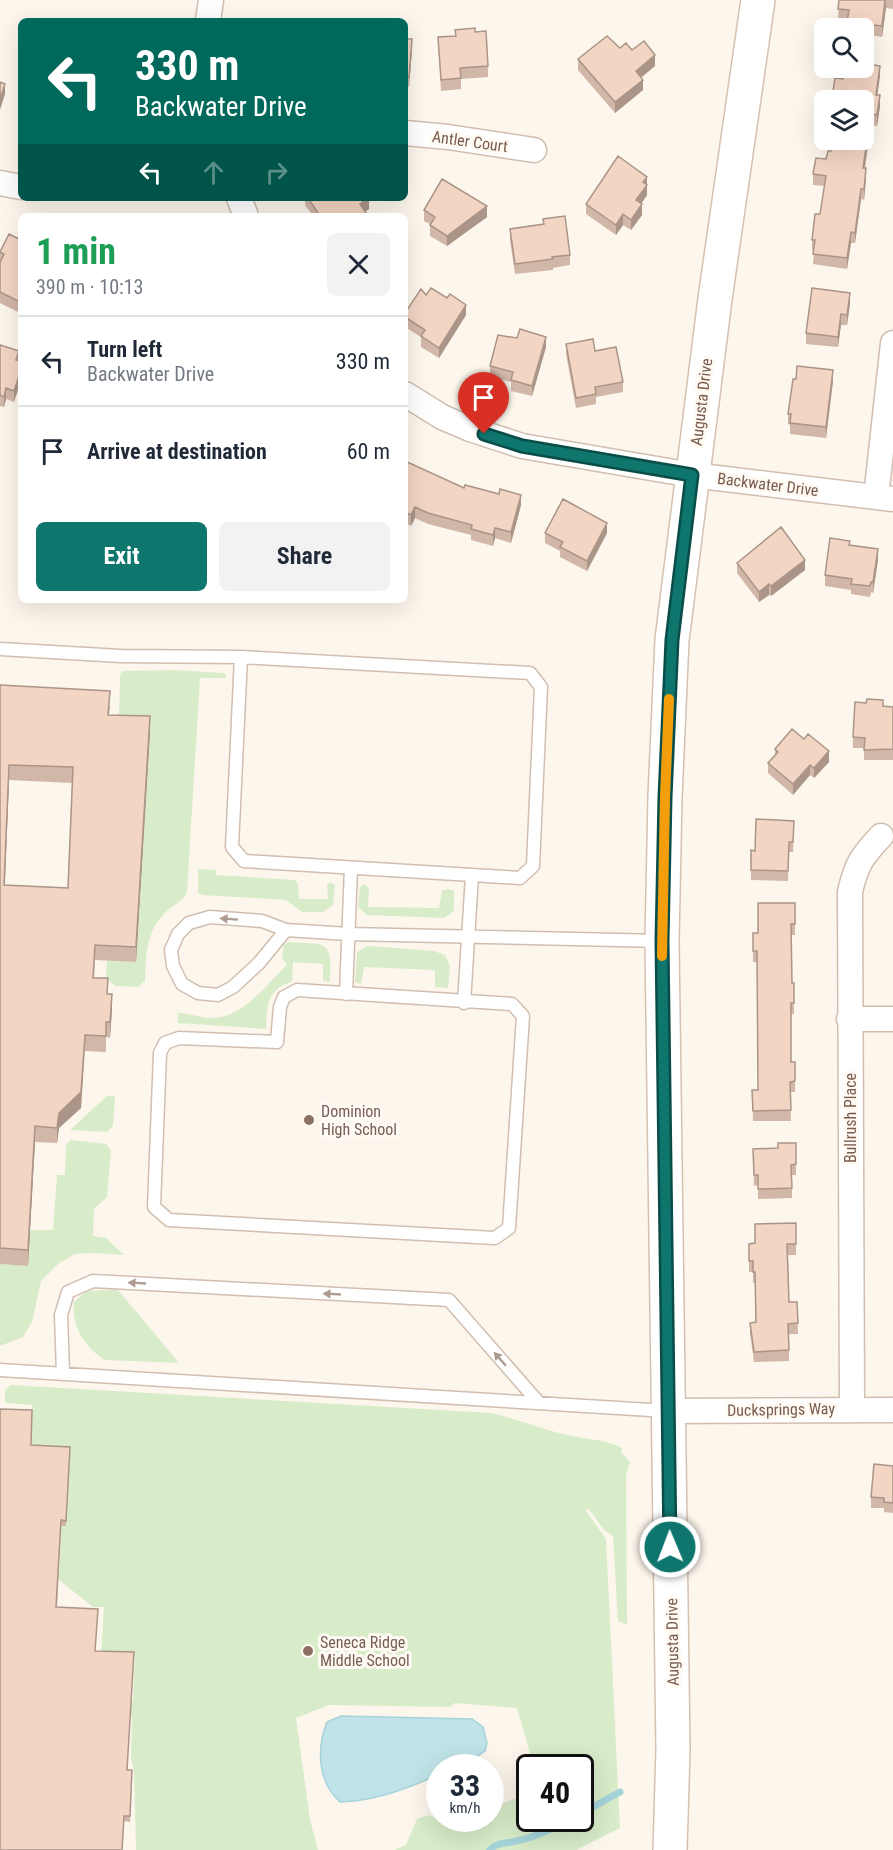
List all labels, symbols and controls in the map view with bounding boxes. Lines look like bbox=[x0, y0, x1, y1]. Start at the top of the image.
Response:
map controls bbox=[814, 18, 874, 150]
button: search bbox=[814, 18, 874, 78]
text: 330 m bbox=[135, 41, 240, 90]
icon: left bbox=[36, 42, 114, 120]
button: layers bbox=[814, 90, 874, 150]
text: Backwater Drive bbox=[135, 91, 307, 123]
street label: Antler Court bbox=[431, 127, 509, 156]
icon: left bbox=[134, 156, 167, 189]
icon: ahead bbox=[197, 156, 230, 189]
icon: right bbox=[260, 156, 293, 189]
text: 1 min bbox=[36, 231, 116, 273]
button: close bbox=[327, 233, 390, 296]
text: 390 m · 10:13 bbox=[36, 275, 143, 299]
text: Turn left bbox=[87, 337, 162, 362]
icon: left bbox=[36, 345, 69, 378]
text: 330 m bbox=[336, 349, 390, 374]
street label: Augusta Drive bbox=[687, 357, 716, 447]
text: Backwater Drive bbox=[87, 362, 214, 386]
pin bbox=[458, 372, 509, 434]
icon: arrive bbox=[467, 381, 500, 414]
icon: arrive bbox=[36, 435, 69, 468]
text: Arrive at destination bbox=[87, 439, 267, 464]
text: 60 m bbox=[347, 439, 390, 464]
street label: Backwater Drive bbox=[716, 469, 820, 500]
button: Exit bbox=[36, 522, 207, 591]
button: Share bbox=[219, 522, 390, 591]
one-way arrow bbox=[220, 914, 239, 923]
street label: Bullrush Place bbox=[841, 1073, 860, 1163]
place label: Dominion High School bbox=[321, 1102, 397, 1139]
marker: Dominion High School bbox=[302, 1113, 316, 1127]
one-way arrow bbox=[128, 1279, 147, 1288]
one-way arrow bbox=[322, 1289, 341, 1298]
one-way arrow bbox=[493, 1351, 507, 1366]
street label: Ducksprings Way bbox=[727, 1399, 835, 1420]
position arrow bbox=[638, 1515, 702, 1579]
street label: Augusta Drive bbox=[662, 1598, 683, 1686]
place label: Seneca Ridge Middle School bbox=[320, 1633, 410, 1670]
marker: Seneca Ridge Middle School bbox=[301, 1644, 315, 1658]
speed limit sign: 40 bbox=[516, 1754, 594, 1832]
text: 33 bbox=[450, 1768, 480, 1803]
text: km/h bbox=[450, 1799, 480, 1817]

